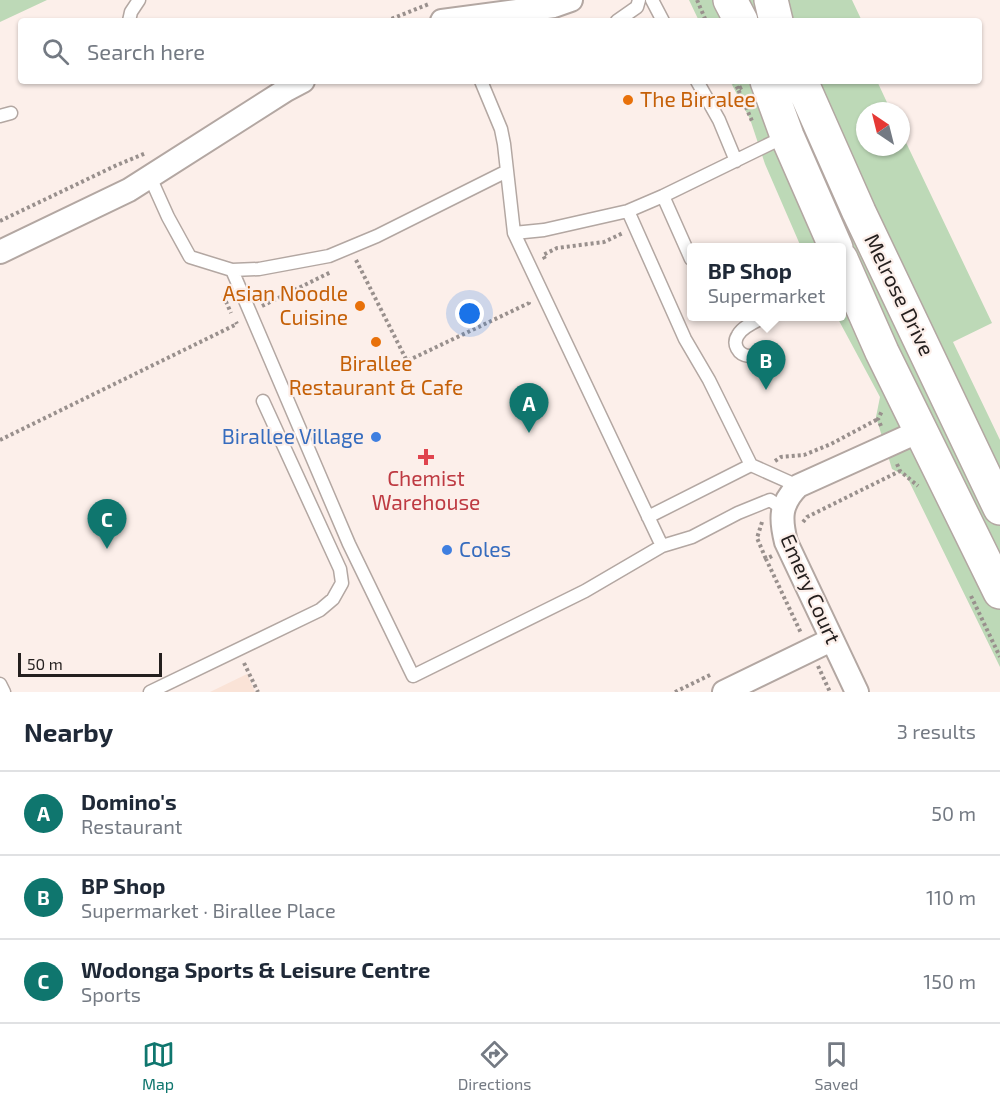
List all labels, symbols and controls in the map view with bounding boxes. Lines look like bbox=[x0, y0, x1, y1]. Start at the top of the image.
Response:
search box bbox=[18, 18, 982, 84]
icon: search bbox=[39, 35, 72, 68]
text: Search here bbox=[87, 38, 205, 64]
place label: The Birralee bbox=[640, 86, 756, 111]
marker: The Birralee bbox=[621, 93, 635, 107]
north arrow bbox=[856, 102, 910, 156]
street label: Melrose Drive bbox=[860, 229, 941, 359]
popup bbox=[687, 243, 846, 321]
text: BP Shop bbox=[708, 257, 792, 283]
place label: Asian Noodle Cuisine bbox=[222, 280, 348, 329]
text: Supermarket bbox=[708, 283, 825, 307]
marker: Asian Noodle Cuisine bbox=[353, 299, 367, 313]
your location bbox=[455, 299, 484, 328]
marker: Birallee Restaurant & Cafe bbox=[369, 335, 383, 349]
pin: B bbox=[746, 340, 786, 390]
place label: Birallee Restaurant & Cafe bbox=[289, 350, 463, 399]
pin: A bbox=[510, 384, 548, 433]
place label: Birallee Village bbox=[222, 423, 364, 448]
marker: Birallee Village bbox=[369, 430, 383, 444]
marker: Chemist Warehouse bbox=[419, 450, 433, 464]
place label: Chemist Warehouse bbox=[372, 465, 480, 514]
pin: C bbox=[88, 500, 126, 549]
street label: Emery Court bbox=[776, 530, 847, 647]
place label: Coles bbox=[459, 536, 511, 561]
marker: Coles bbox=[440, 543, 454, 557]
scale bar bbox=[18, 650, 162, 678]
text: 50 m bbox=[27, 654, 63, 673]
text: Nearby bbox=[24, 716, 113, 747]
text: 3 results bbox=[897, 719, 976, 743]
text: Domino's bbox=[81, 788, 177, 814]
text: A bbox=[37, 801, 50, 825]
text: 50 m bbox=[931, 801, 976, 825]
text: Restaurant bbox=[81, 814, 182, 838]
text: BP Shop bbox=[81, 872, 165, 898]
text: B bbox=[37, 885, 50, 909]
text: 110 m bbox=[926, 885, 976, 909]
text: Supermarket · Birallee Place bbox=[81, 898, 336, 922]
text: Wodonga Sports & Leisure Centre bbox=[81, 956, 430, 982]
text: C bbox=[38, 969, 49, 993]
text: 150 m bbox=[923, 969, 976, 993]
text: Sports bbox=[81, 982, 141, 1006]
tab: Map bbox=[142, 1038, 175, 1093]
tab: Directions bbox=[458, 1038, 531, 1093]
tab: Saved bbox=[815, 1038, 858, 1093]

